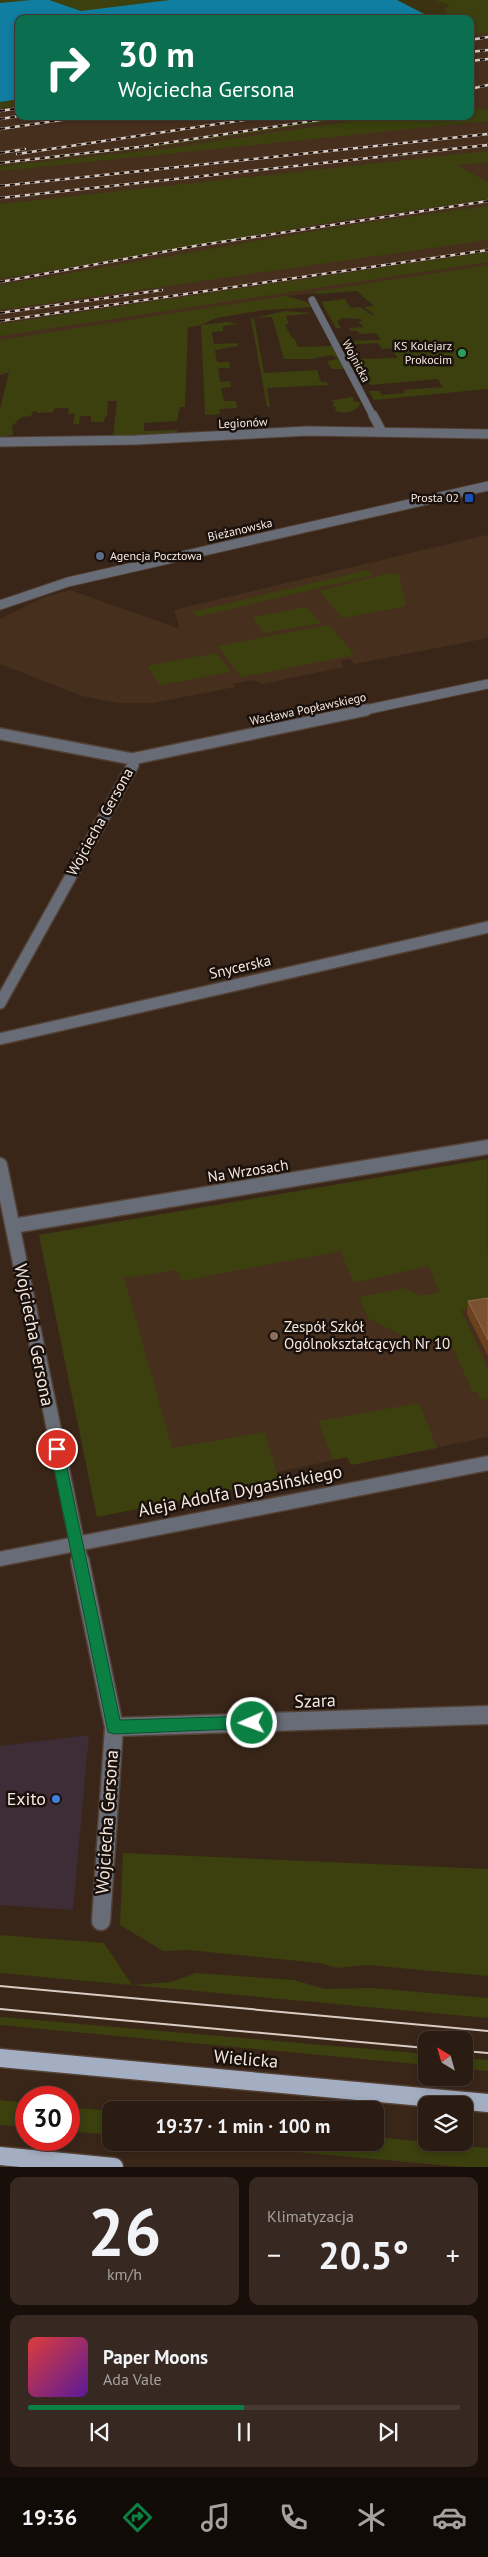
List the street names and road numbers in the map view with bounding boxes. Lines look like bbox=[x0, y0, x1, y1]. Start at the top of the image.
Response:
street label: Wojnicka bbox=[339, 337, 374, 385]
street label: Legionów bbox=[218, 414, 268, 431]
street label: Bieżanowska bbox=[206, 515, 274, 544]
street label: Wacława Popławskiego bbox=[248, 689, 367, 728]
street label: Wojciecha Gersona bbox=[62, 764, 137, 879]
street label: Snycerska bbox=[207, 950, 273, 983]
street label: Na Wrzosach bbox=[206, 1155, 290, 1186]
street label: Wojciecha Gersona bbox=[9, 1262, 60, 1408]
street label: Aleja Adolfa Dygasińskiego bbox=[136, 1459, 344, 1522]
street label: Szara bbox=[294, 1688, 336, 1713]
street label: Wojciecha Gersona bbox=[90, 1749, 123, 1895]
street label: Wielicka bbox=[213, 2044, 279, 2073]

